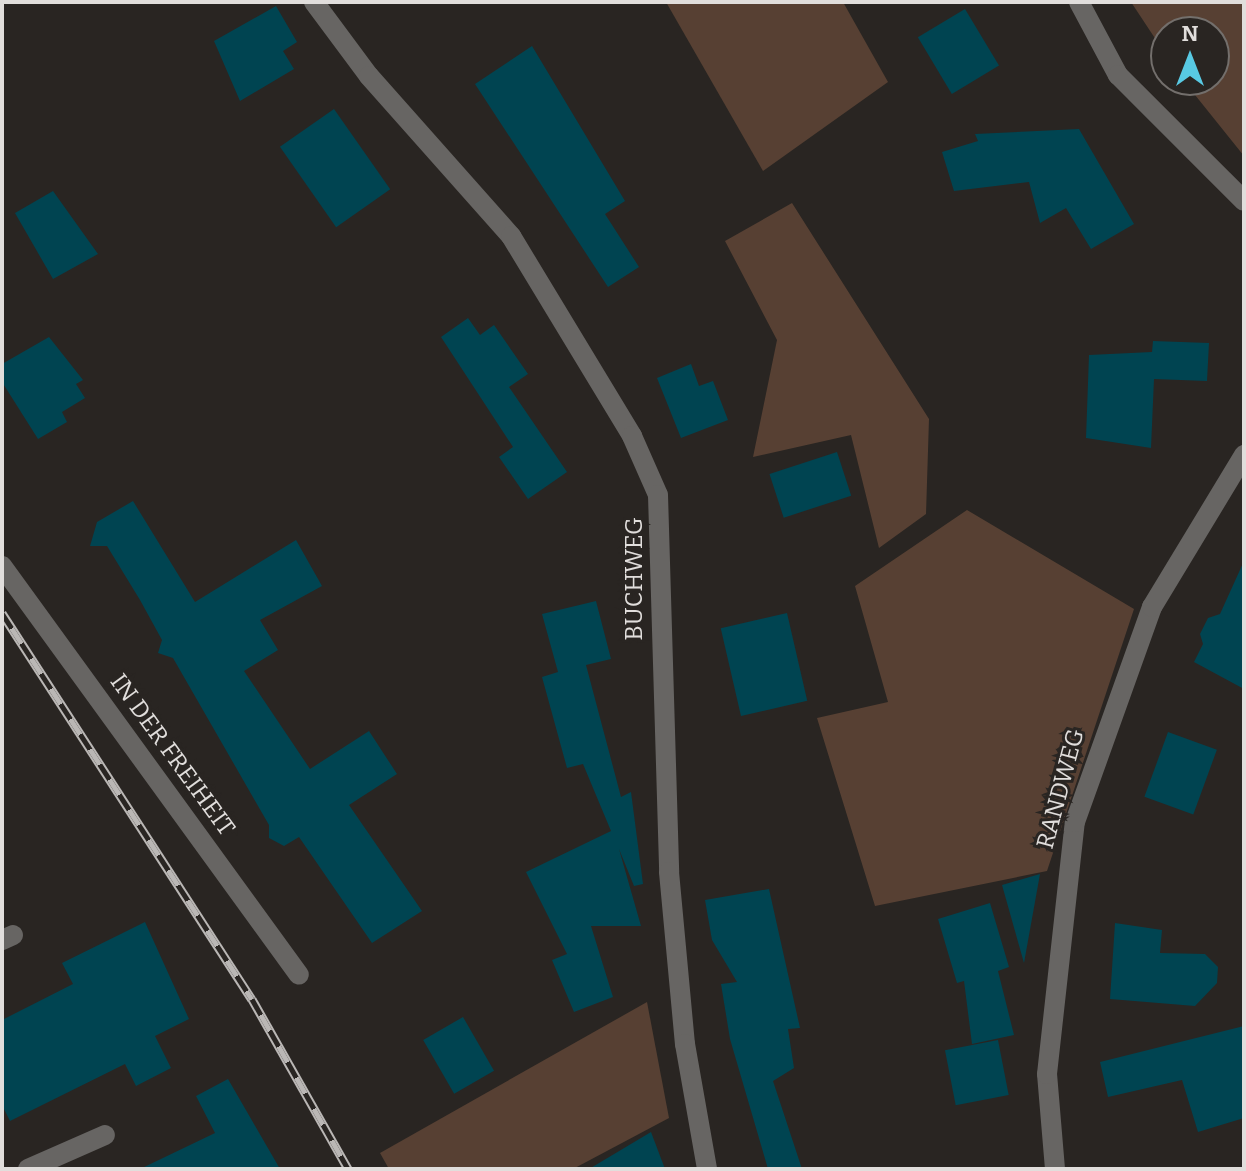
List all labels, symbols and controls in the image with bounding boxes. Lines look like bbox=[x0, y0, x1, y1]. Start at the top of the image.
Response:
north arrow bbox=[1150, 16, 1230, 96]
text: N bbox=[1182, 20, 1198, 47]
street label: BUCHWEG bbox=[621, 517, 649, 641]
street label: IN DER FREIHEIT bbox=[104, 668, 240, 842]
street label: RANDWEG bbox=[1031, 726, 1091, 852]

